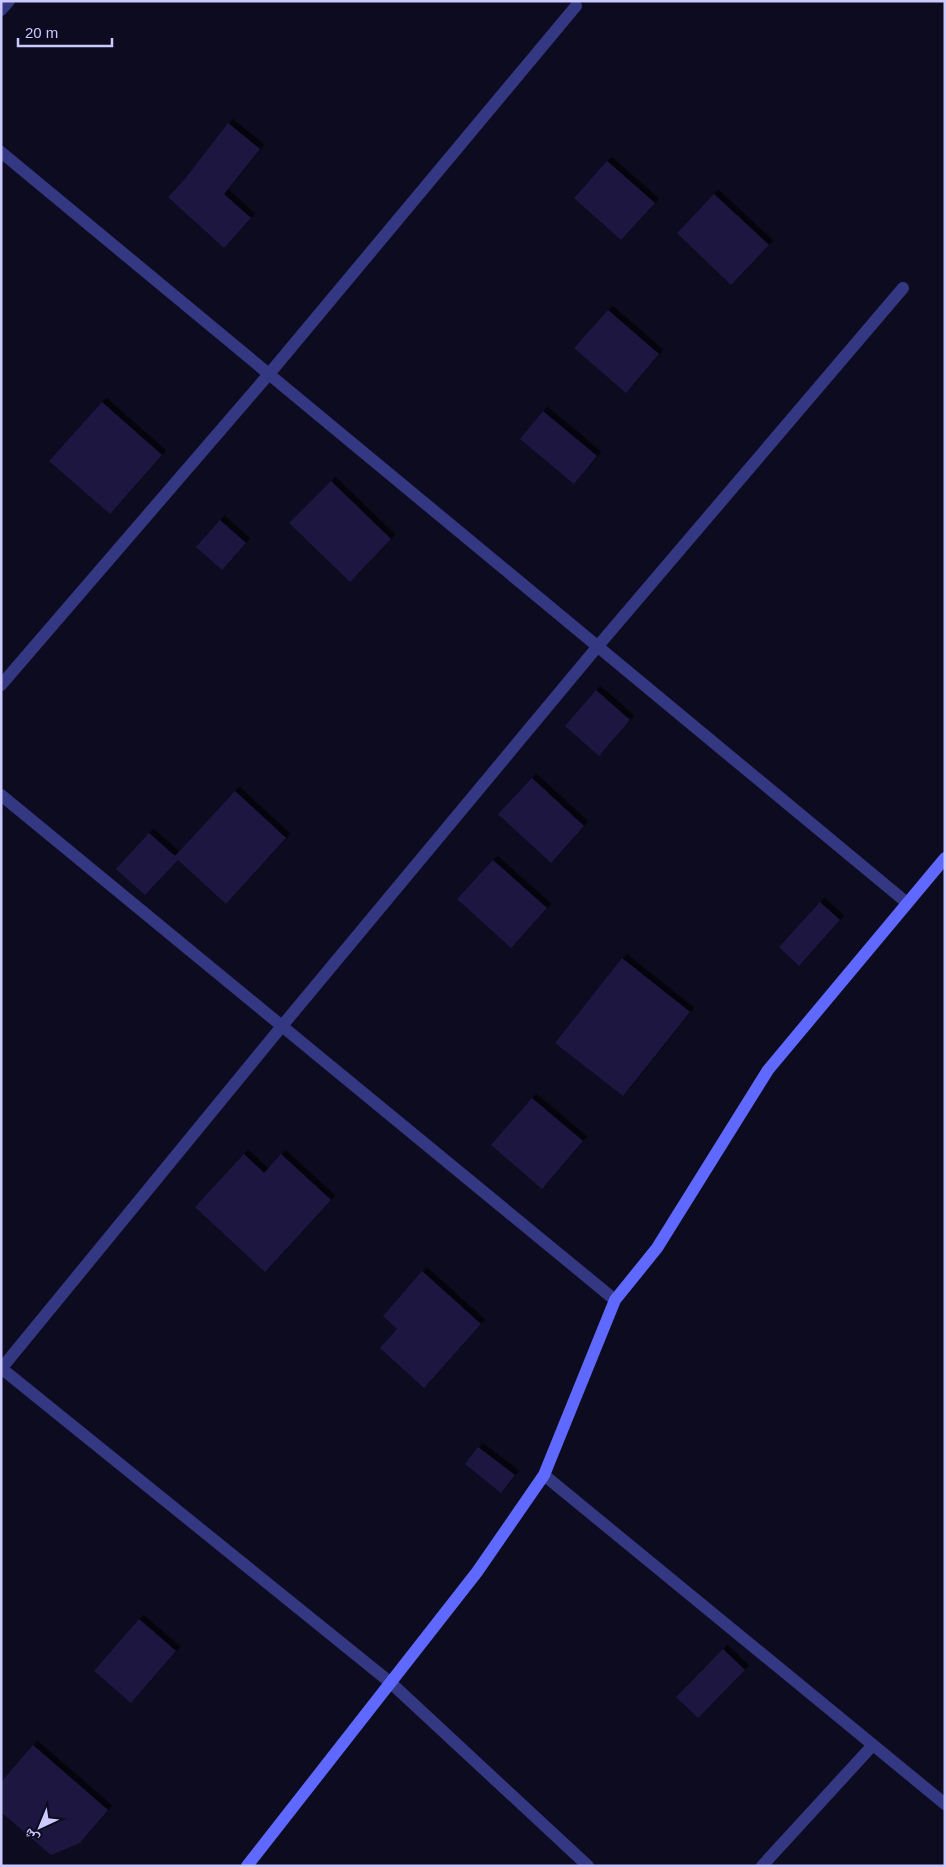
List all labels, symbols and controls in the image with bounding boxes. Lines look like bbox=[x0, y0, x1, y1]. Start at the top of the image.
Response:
scale bar bbox=[18, 15, 111, 47]
text: 20 m bbox=[25, 24, 58, 41]
north arrow bbox=[15, 1802, 65, 1852]
text: ش bbox=[20, 1825, 43, 1847]

